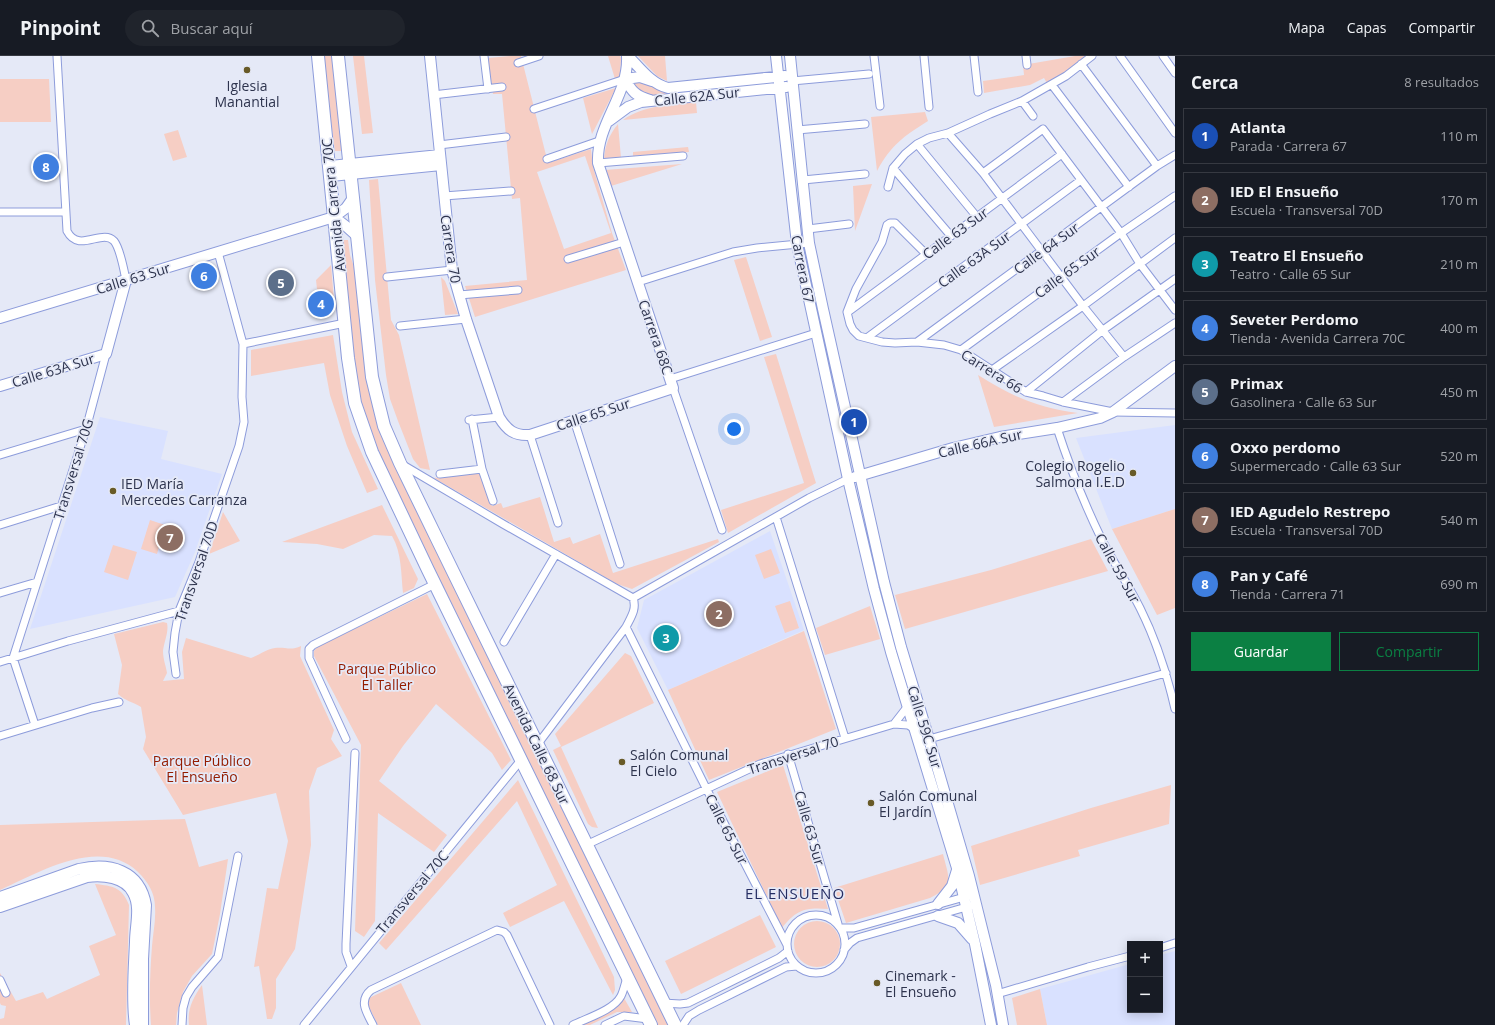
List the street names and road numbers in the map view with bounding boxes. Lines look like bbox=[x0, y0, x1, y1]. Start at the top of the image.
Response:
street label: Calle 62A Sur bbox=[653, 82, 741, 110]
street label: Avenida Carrera 70C bbox=[317, 137, 349, 272]
street label: Calle 63 Sur bbox=[918, 203, 992, 263]
street label: Carrera 70 bbox=[436, 213, 466, 285]
street label: Calle 64 Sur bbox=[1009, 218, 1083, 278]
street label: Calle 63A Sur bbox=[934, 226, 1014, 292]
street label: Carrera 67 bbox=[787, 233, 819, 305]
street label: Calle 65 Sur bbox=[1030, 242, 1104, 302]
street label: Calle 63 Sur bbox=[94, 258, 173, 298]
street label: Carrera 68C bbox=[634, 297, 678, 377]
street label: Carrera 66 bbox=[958, 345, 1026, 397]
street label: Calle 63A Sur bbox=[9, 348, 97, 392]
street label: Calle 65 Sur bbox=[554, 393, 633, 435]
street label: Transversal 70G bbox=[49, 416, 97, 522]
street label: Calle 66A Sur bbox=[936, 424, 1024, 462]
street label: Transversal 70D bbox=[171, 519, 221, 623]
street label: Calle 59 Sur bbox=[1091, 530, 1145, 606]
street label: Avenida Calle 68 Sur bbox=[499, 680, 575, 808]
street label: Calle 59C Sur bbox=[903, 683, 947, 771]
street label: Transversal 70 bbox=[745, 731, 841, 779]
street label: Calle 63 Sur bbox=[790, 788, 830, 868]
street label: Calle 65 Sur bbox=[701, 790, 753, 868]
street label: Transversal 70C bbox=[371, 846, 453, 938]

